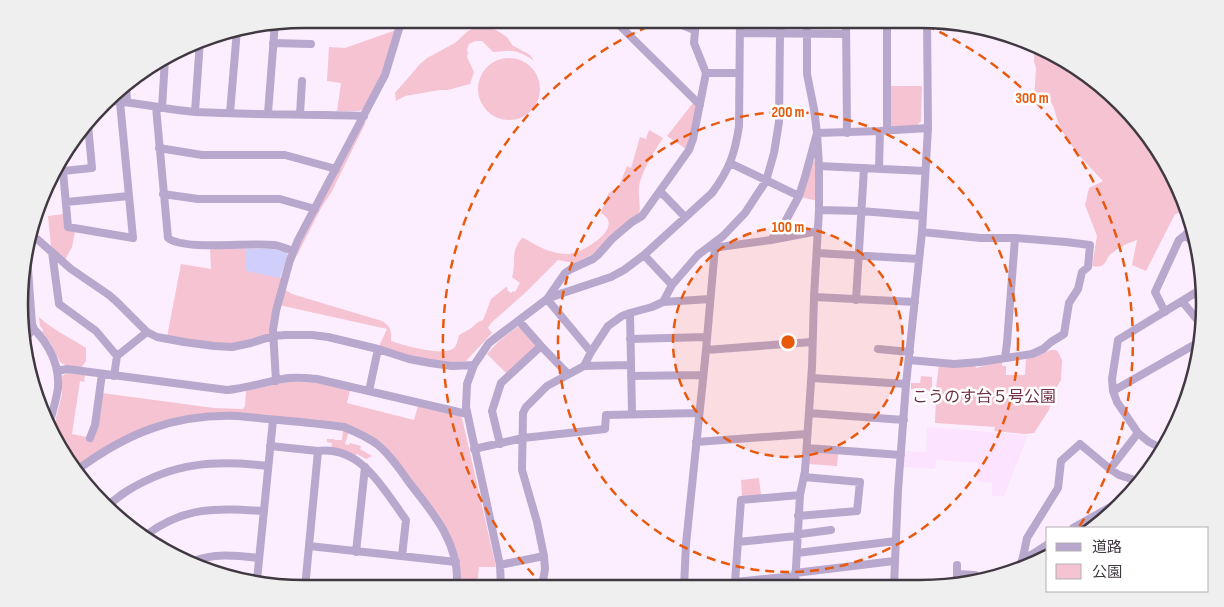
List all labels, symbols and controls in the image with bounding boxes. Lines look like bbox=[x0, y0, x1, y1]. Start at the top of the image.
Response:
text: 300 m bbox=[1015, 89, 1049, 108]
text: 200 m bbox=[771, 103, 805, 122]
text: 100 m bbox=[772, 218, 804, 237]
centre of rings bbox=[779, 333, 797, 351]
park label: こうのす台５号公園 bbox=[912, 388, 1056, 407]
legend bbox=[1046, 527, 1209, 592]
text: 道路 bbox=[1092, 538, 1122, 557]
text: 公園 bbox=[1092, 563, 1122, 582]

